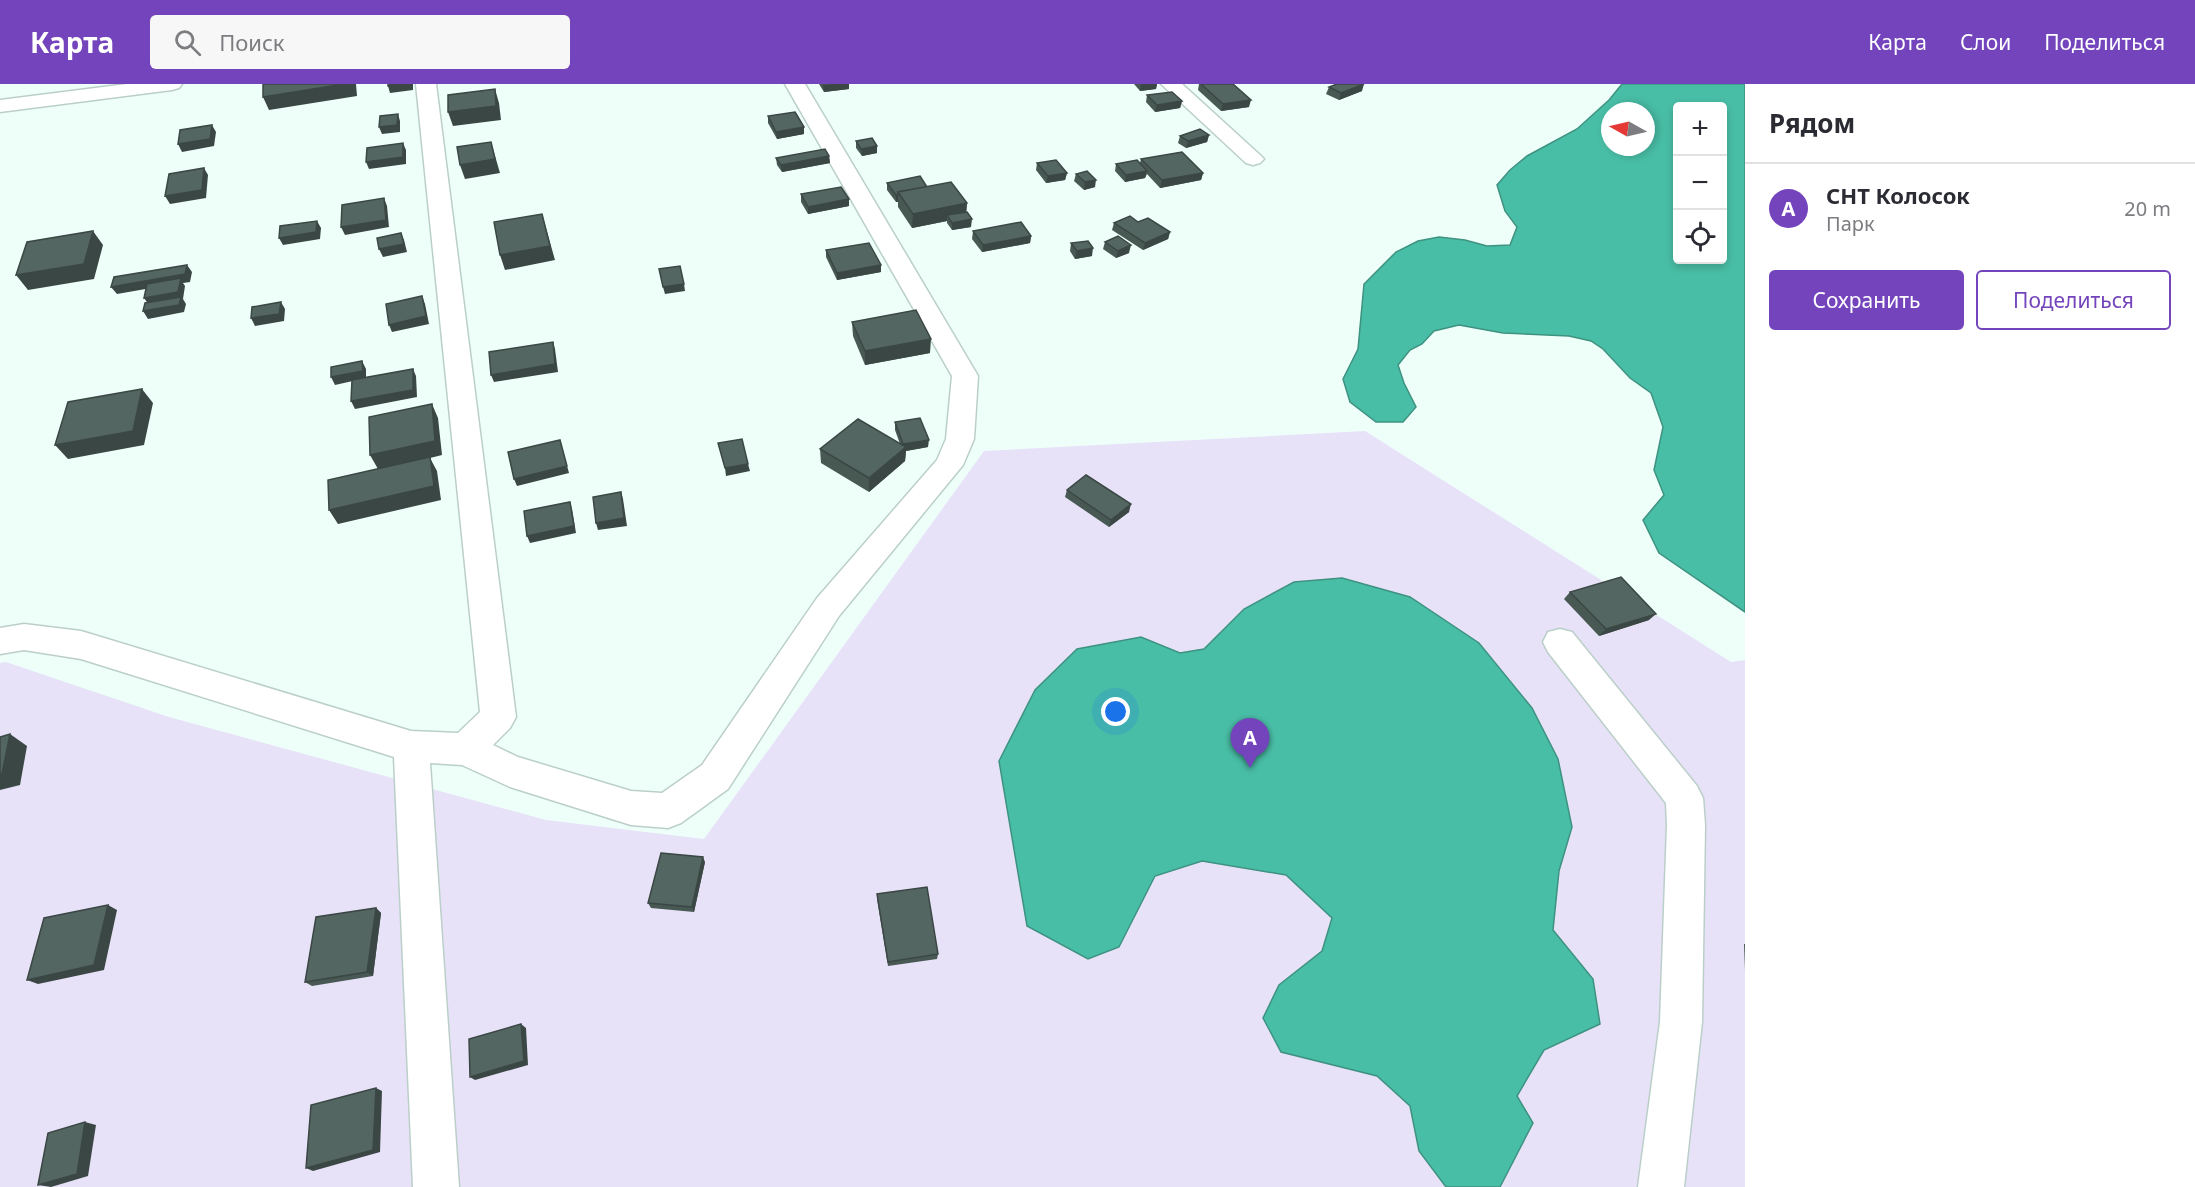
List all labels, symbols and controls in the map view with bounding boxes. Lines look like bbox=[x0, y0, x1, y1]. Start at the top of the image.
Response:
search box bbox=[150, 15, 570, 69]
text: Карта bbox=[30, 23, 114, 61]
icon: search bbox=[171, 26, 204, 59]
text: Поиск bbox=[219, 27, 285, 57]
text: Карта bbox=[1868, 28, 1927, 56]
text: Слои bbox=[1960, 28, 2011, 56]
text: Поделиться bbox=[2044, 28, 2165, 56]
north arrow bbox=[1601, 102, 1655, 156]
map controls bbox=[1673, 102, 1727, 264]
button: + bbox=[1673, 102, 1727, 156]
text: Рядом bbox=[1769, 105, 1855, 141]
button: − bbox=[1673, 156, 1727, 210]
text: СНТ Колосок bbox=[1826, 180, 1970, 210]
text: A bbox=[1782, 195, 1795, 222]
text: 20 m bbox=[2124, 195, 2171, 222]
button: locate bbox=[1673, 210, 1727, 264]
text: Парк bbox=[1826, 210, 1875, 237]
button: Сохранить bbox=[1769, 270, 1964, 330]
button: Поделиться bbox=[1976, 270, 2171, 330]
your location bbox=[1101, 697, 1130, 726]
pin: A bbox=[1230, 718, 1270, 768]

